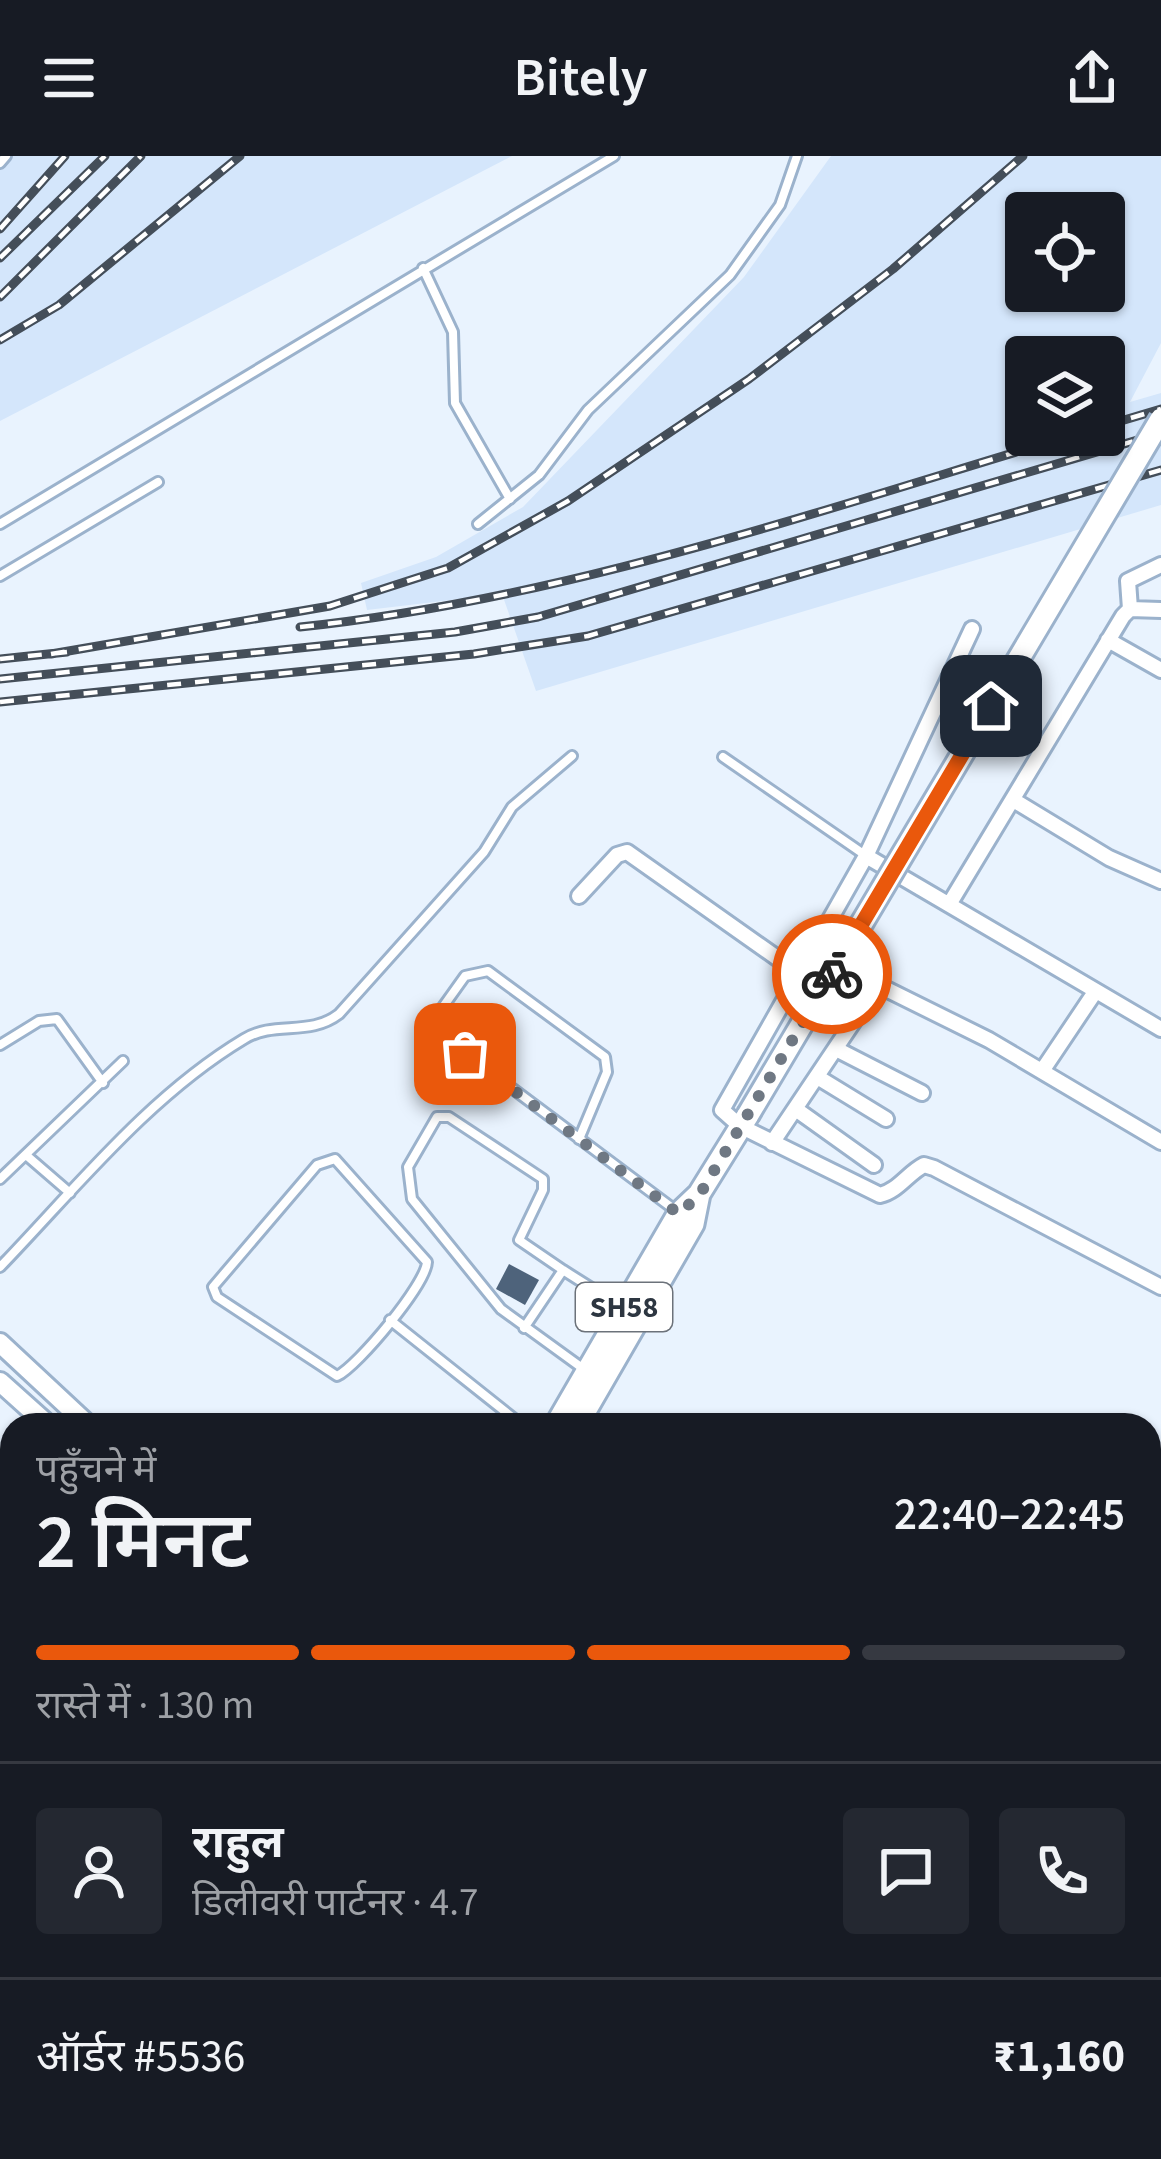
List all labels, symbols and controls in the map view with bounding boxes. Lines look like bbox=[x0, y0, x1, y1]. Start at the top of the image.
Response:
text: Bitely bbox=[514, 40, 647, 117]
icon: menu bbox=[36, 45, 102, 111]
icon: share bbox=[1059, 45, 1125, 111]
map controls bbox=[1005, 192, 1125, 456]
button: locate bbox=[1005, 192, 1125, 312]
button: layers bbox=[1005, 336, 1125, 456]
pin bbox=[940, 655, 1042, 757]
icon: home bbox=[958, 673, 1024, 739]
courier bbox=[772, 914, 892, 1034]
icon: bike bbox=[799, 941, 865, 1007]
pin bbox=[414, 1003, 516, 1105]
icon: bag bbox=[432, 1021, 498, 1087]
road number: SH58 bbox=[576, 1283, 672, 1331]
text: पहुँचने में bbox=[36, 1442, 156, 1498]
text: 22:40–22:45 bbox=[894, 1483, 1125, 1547]
text: 2 मिनट bbox=[36, 1487, 250, 1598]
text: रास्ते में · 130 m bbox=[36, 1678, 254, 1734]
button: person bbox=[36, 1808, 162, 1934]
button: chat bbox=[843, 1808, 969, 1934]
button: phone bbox=[999, 1808, 1125, 1934]
text: राहुल bbox=[192, 1811, 284, 1875]
text: डिलीवरी पार्टनर · 4.7 bbox=[192, 1875, 478, 1931]
text: ऑर्डर #5536 bbox=[36, 2025, 245, 2089]
text: ₹1,160 bbox=[993, 2025, 1125, 2089]

